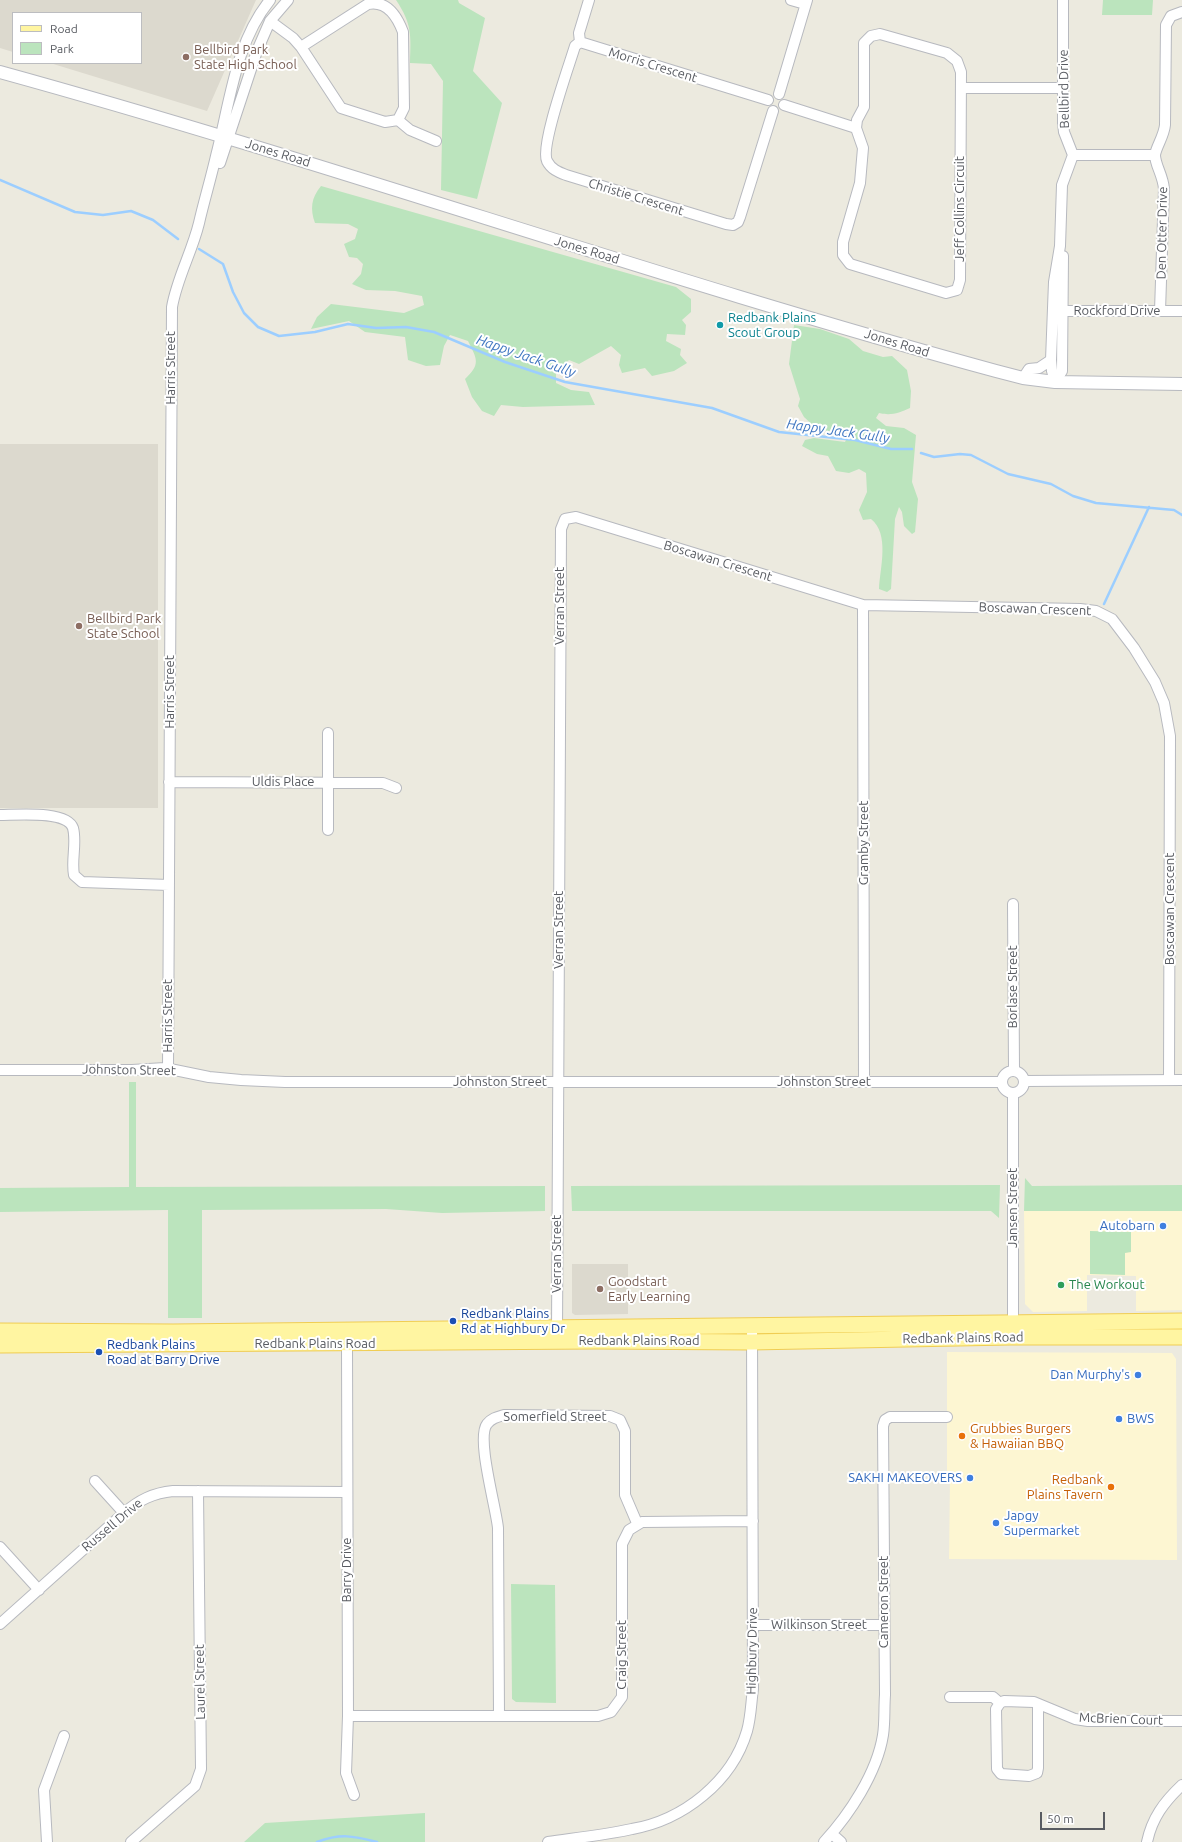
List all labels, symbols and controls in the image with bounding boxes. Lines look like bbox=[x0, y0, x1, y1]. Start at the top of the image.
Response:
legend bbox=[12, 12, 142, 64]
text: Road bbox=[50, 22, 78, 35]
text: Park bbox=[50, 42, 74, 55]
place label: Bellbird Park State High School bbox=[194, 42, 297, 73]
street label: Morris Crescent bbox=[607, 44, 699, 86]
street label: Bellbird Drive bbox=[1056, 49, 1072, 129]
marker: Bellbird Park State High School bbox=[181, 52, 191, 62]
street label: Jones Road bbox=[244, 136, 312, 170]
street label: Jeff Collins Circuit bbox=[952, 156, 968, 262]
street label: Christie Crescent bbox=[586, 175, 686, 219]
street label: Den Otter Drive bbox=[1153, 186, 1171, 280]
street label: Jones Road bbox=[553, 233, 621, 267]
street label: Rockford Drive bbox=[1073, 303, 1161, 319]
place label: Redbank Plains Scout Group bbox=[728, 310, 816, 341]
marker: Redbank Plains Scout Group bbox=[715, 320, 725, 330]
street label: Jones Road bbox=[863, 326, 931, 360]
street label: Harris Street bbox=[163, 331, 179, 405]
water label: Happy Jack Gully bbox=[474, 331, 578, 381]
water label: Happy Jack Gully bbox=[785, 415, 891, 447]
street label: Boscawan Crescent bbox=[662, 537, 774, 585]
street label: Verran Street bbox=[552, 567, 568, 645]
street label: Boscawan Crescent bbox=[978, 599, 1092, 619]
place label: Bellbird Park State School bbox=[87, 611, 161, 642]
marker: Bellbird Park State School bbox=[74, 621, 84, 631]
street label: Harris Street bbox=[162, 655, 178, 729]
street label: Uldis Place bbox=[252, 774, 314, 790]
street label: Gramby Street bbox=[856, 801, 872, 885]
street label: Boscawan Crescent bbox=[1162, 853, 1178, 965]
street label: Verran Street bbox=[551, 891, 567, 969]
street label: Borlase Street bbox=[1005, 946, 1021, 1028]
street label: Harris Street bbox=[160, 979, 176, 1053]
street label: Johnston Street bbox=[82, 1061, 176, 1079]
street label: Johnston Street bbox=[453, 1074, 547, 1090]
street label: Johnston Street bbox=[777, 1074, 871, 1090]
street label: Jansen Street bbox=[1005, 1168, 1021, 1248]
street label: Verran Street bbox=[549, 1215, 565, 1293]
place label: Autobarn bbox=[1100, 1218, 1155, 1234]
marker: Autobarn bbox=[1158, 1221, 1168, 1231]
place label: Goodstart Early Learning bbox=[608, 1274, 690, 1305]
place label: The Workout bbox=[1069, 1277, 1145, 1293]
marker: The Workout bbox=[1056, 1280, 1066, 1290]
marker: Goodstart Early Learning bbox=[595, 1284, 605, 1294]
place label: Redbank Plains Rd at Highbury Dr bbox=[461, 1306, 565, 1337]
marker: Redbank Plains Rd at Highbury Dr bbox=[448, 1316, 458, 1326]
street label: Redbank Plains Road bbox=[902, 1329, 1024, 1347]
street label: Redbank Plains Road bbox=[578, 1333, 700, 1349]
street label: Redbank Plains Road bbox=[254, 1336, 376, 1352]
place label: Redbank Plains Road at Barry Drive bbox=[107, 1337, 220, 1368]
marker: Redbank Plains Road at Barry Drive bbox=[94, 1347, 104, 1357]
place label: Dan Murphy's bbox=[1050, 1367, 1130, 1383]
marker: Dan Murphy's bbox=[1133, 1370, 1143, 1380]
street label: Somerfield Street bbox=[503, 1409, 607, 1425]
place label: BWS bbox=[1127, 1411, 1154, 1427]
marker: BWS bbox=[1114, 1414, 1124, 1424]
place label: Grubbies Burgers & Hawaiian BBQ bbox=[970, 1421, 1071, 1452]
marker: Grubbies Burgers & Hawaiian BBQ bbox=[957, 1431, 967, 1441]
place label: SAKHI MAKEOVERS bbox=[848, 1470, 962, 1486]
place label: Redbank Plains Tavern bbox=[1027, 1472, 1103, 1503]
marker: SAKHI MAKEOVERS bbox=[965, 1473, 975, 1483]
marker: Redbank Plains Tavern bbox=[1106, 1482, 1116, 1492]
street label: Russell Drive bbox=[78, 1495, 146, 1555]
place label: Japgy Supermarket bbox=[1004, 1508, 1079, 1539]
marker: Japgy Supermarket bbox=[991, 1518, 1001, 1528]
street label: Barry Drive bbox=[339, 1537, 355, 1603]
street label: Cameron Street bbox=[876, 1556, 892, 1648]
street label: Highbury Drive bbox=[743, 1607, 761, 1695]
street label: Wilkinson Street bbox=[771, 1617, 867, 1633]
street label: Craig Street bbox=[614, 1620, 630, 1690]
street label: Laurel Street bbox=[192, 1644, 208, 1720]
street label: McBrien Court bbox=[1079, 1710, 1163, 1728]
scale bar bbox=[1042, 1804, 1107, 1830]
text: 50 m bbox=[1047, 1812, 1074, 1825]

